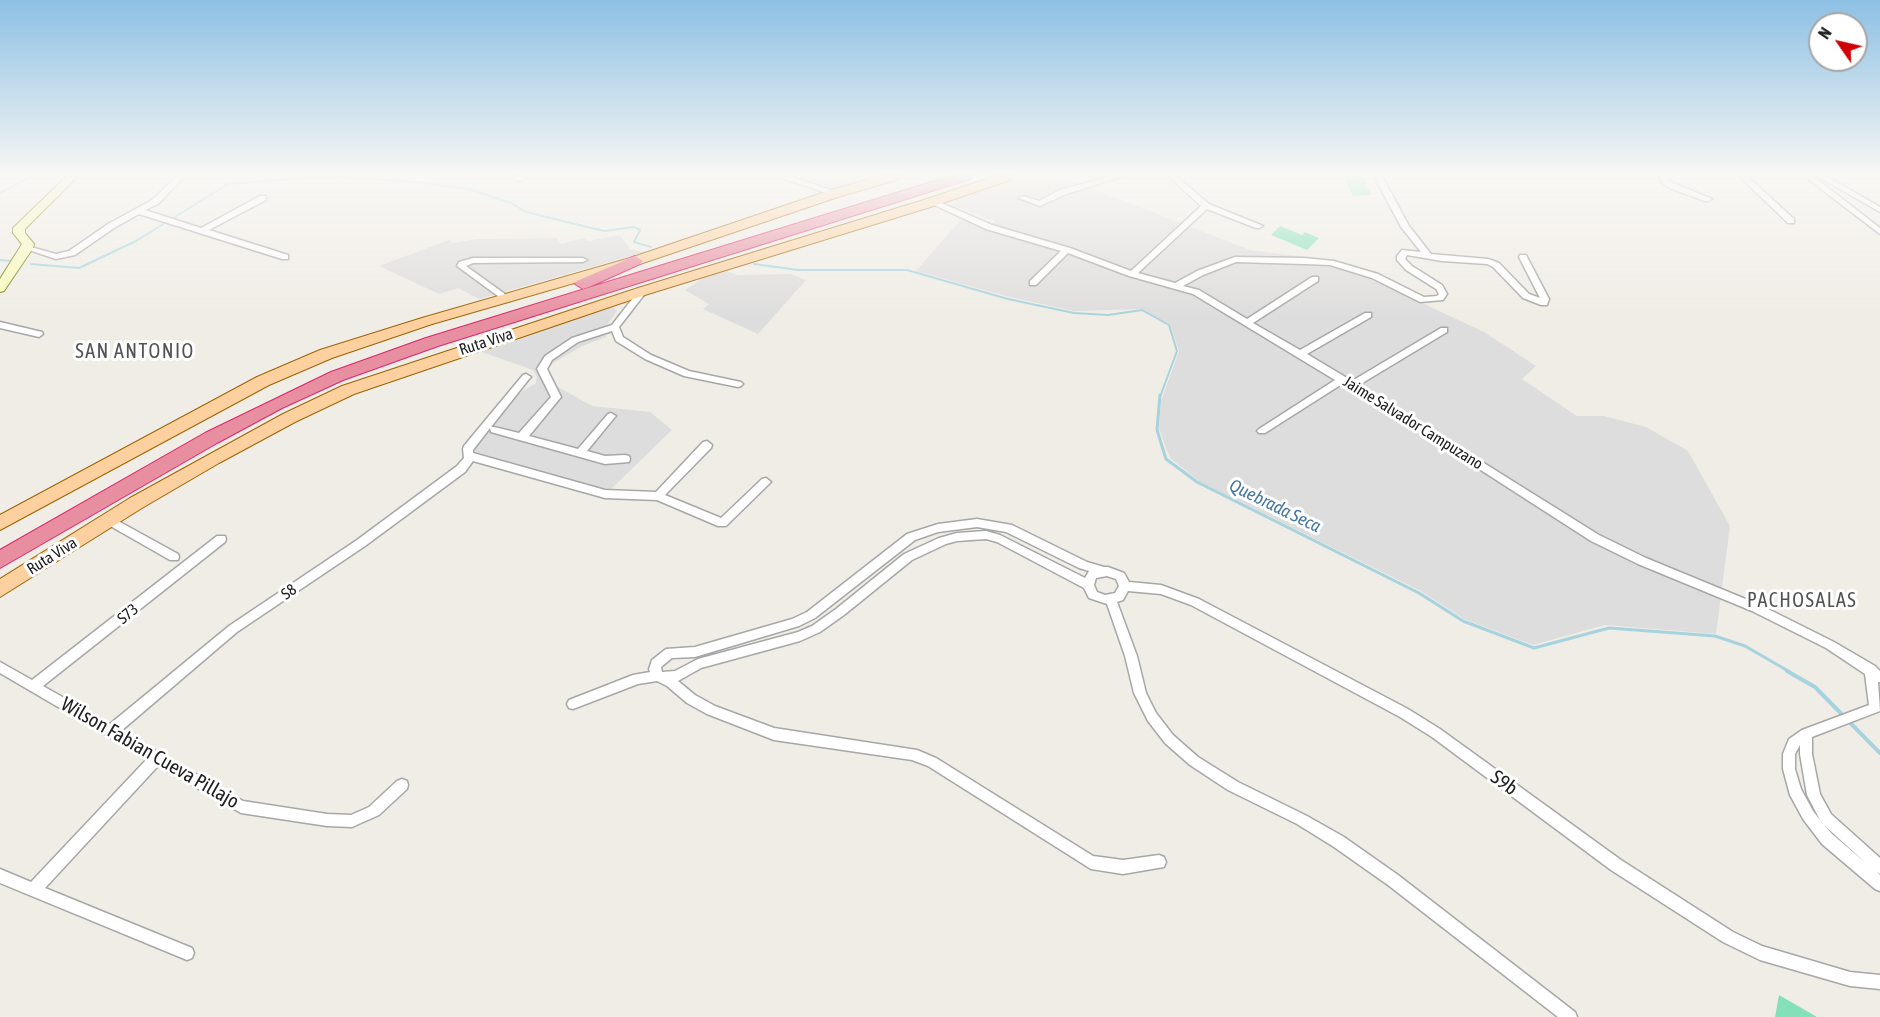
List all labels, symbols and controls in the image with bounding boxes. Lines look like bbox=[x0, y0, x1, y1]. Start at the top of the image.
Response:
north arrow bbox=[1808, 12, 1868, 72]
text: N bbox=[1815, 24, 1835, 42]
street label: Ruta Viva bbox=[457, 324, 515, 360]
district label: SAN ANTONIO bbox=[75, 340, 195, 364]
street label: Jaime Salvador Campuzano bbox=[1340, 372, 1486, 474]
water label: Quebrada Seca bbox=[1226, 475, 1324, 537]
street label: Ruta Viva bbox=[23, 533, 81, 579]
street label: S8 bbox=[278, 580, 300, 604]
district label: PACHOSALAS bbox=[1747, 589, 1857, 613]
street label: S73 bbox=[113, 600, 143, 628]
street label: Wilson Fabian Cueva Pillajo bbox=[57, 692, 243, 814]
street label: S9b bbox=[1486, 765, 1522, 801]

